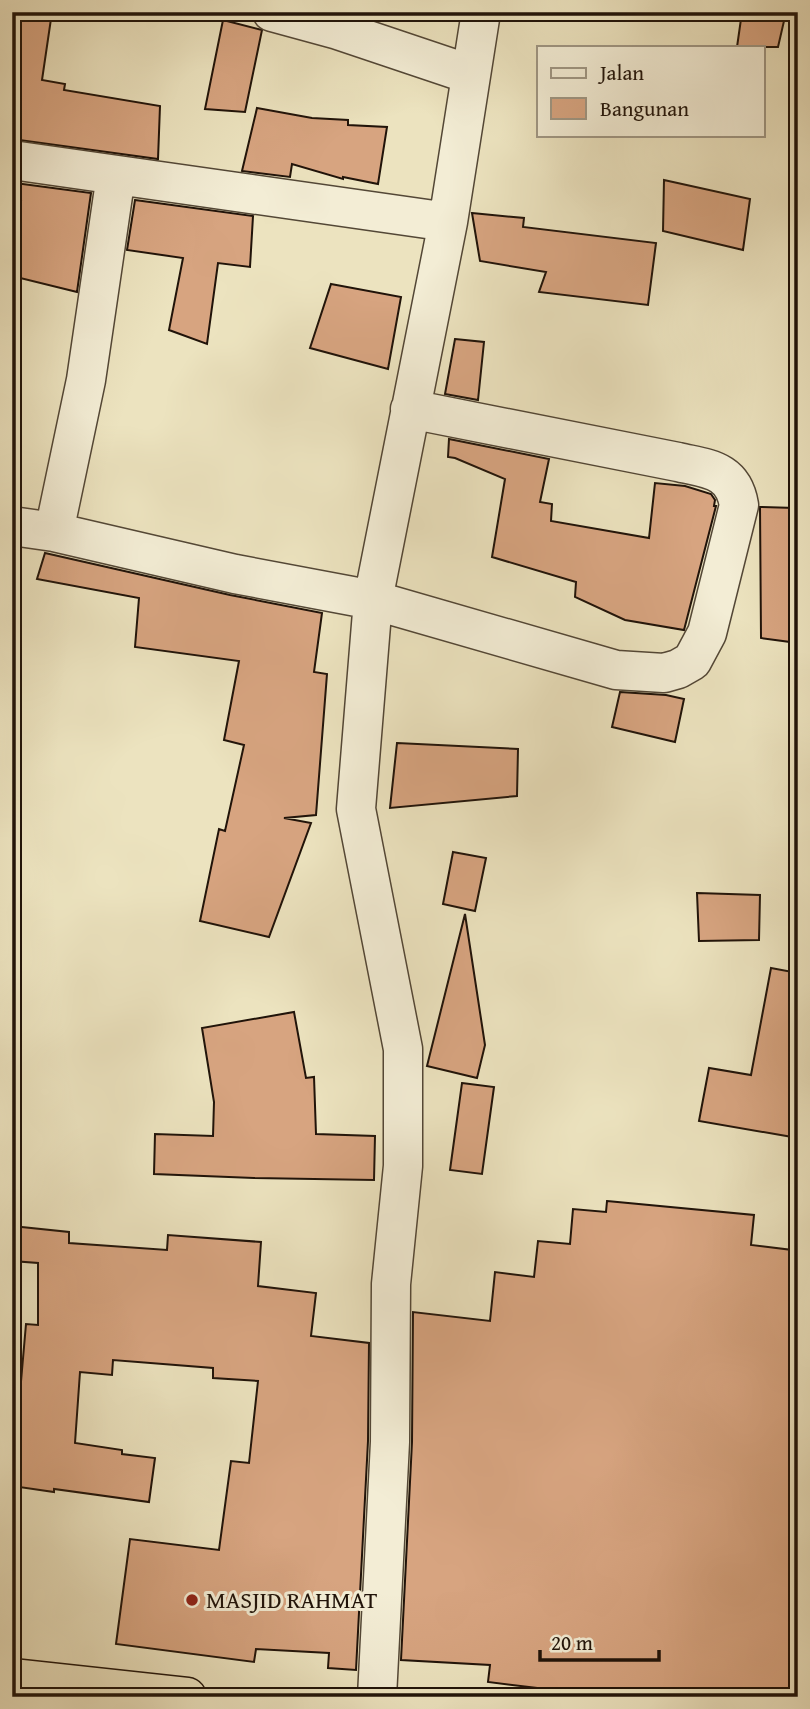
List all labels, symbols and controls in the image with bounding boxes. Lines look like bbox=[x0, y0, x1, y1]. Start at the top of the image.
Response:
legend bbox=[537, 46, 764, 136]
text: Jalan bbox=[597, 57, 644, 88]
text: Bangunan bbox=[600, 93, 689, 124]
place label: MASJID RAHMAT bbox=[206, 1582, 378, 1617]
marker: MASJID RAHMAT bbox=[184, 1592, 200, 1608]
scale bar bbox=[540, 1618, 660, 1662]
text: 20 m bbox=[551, 1627, 593, 1658]

